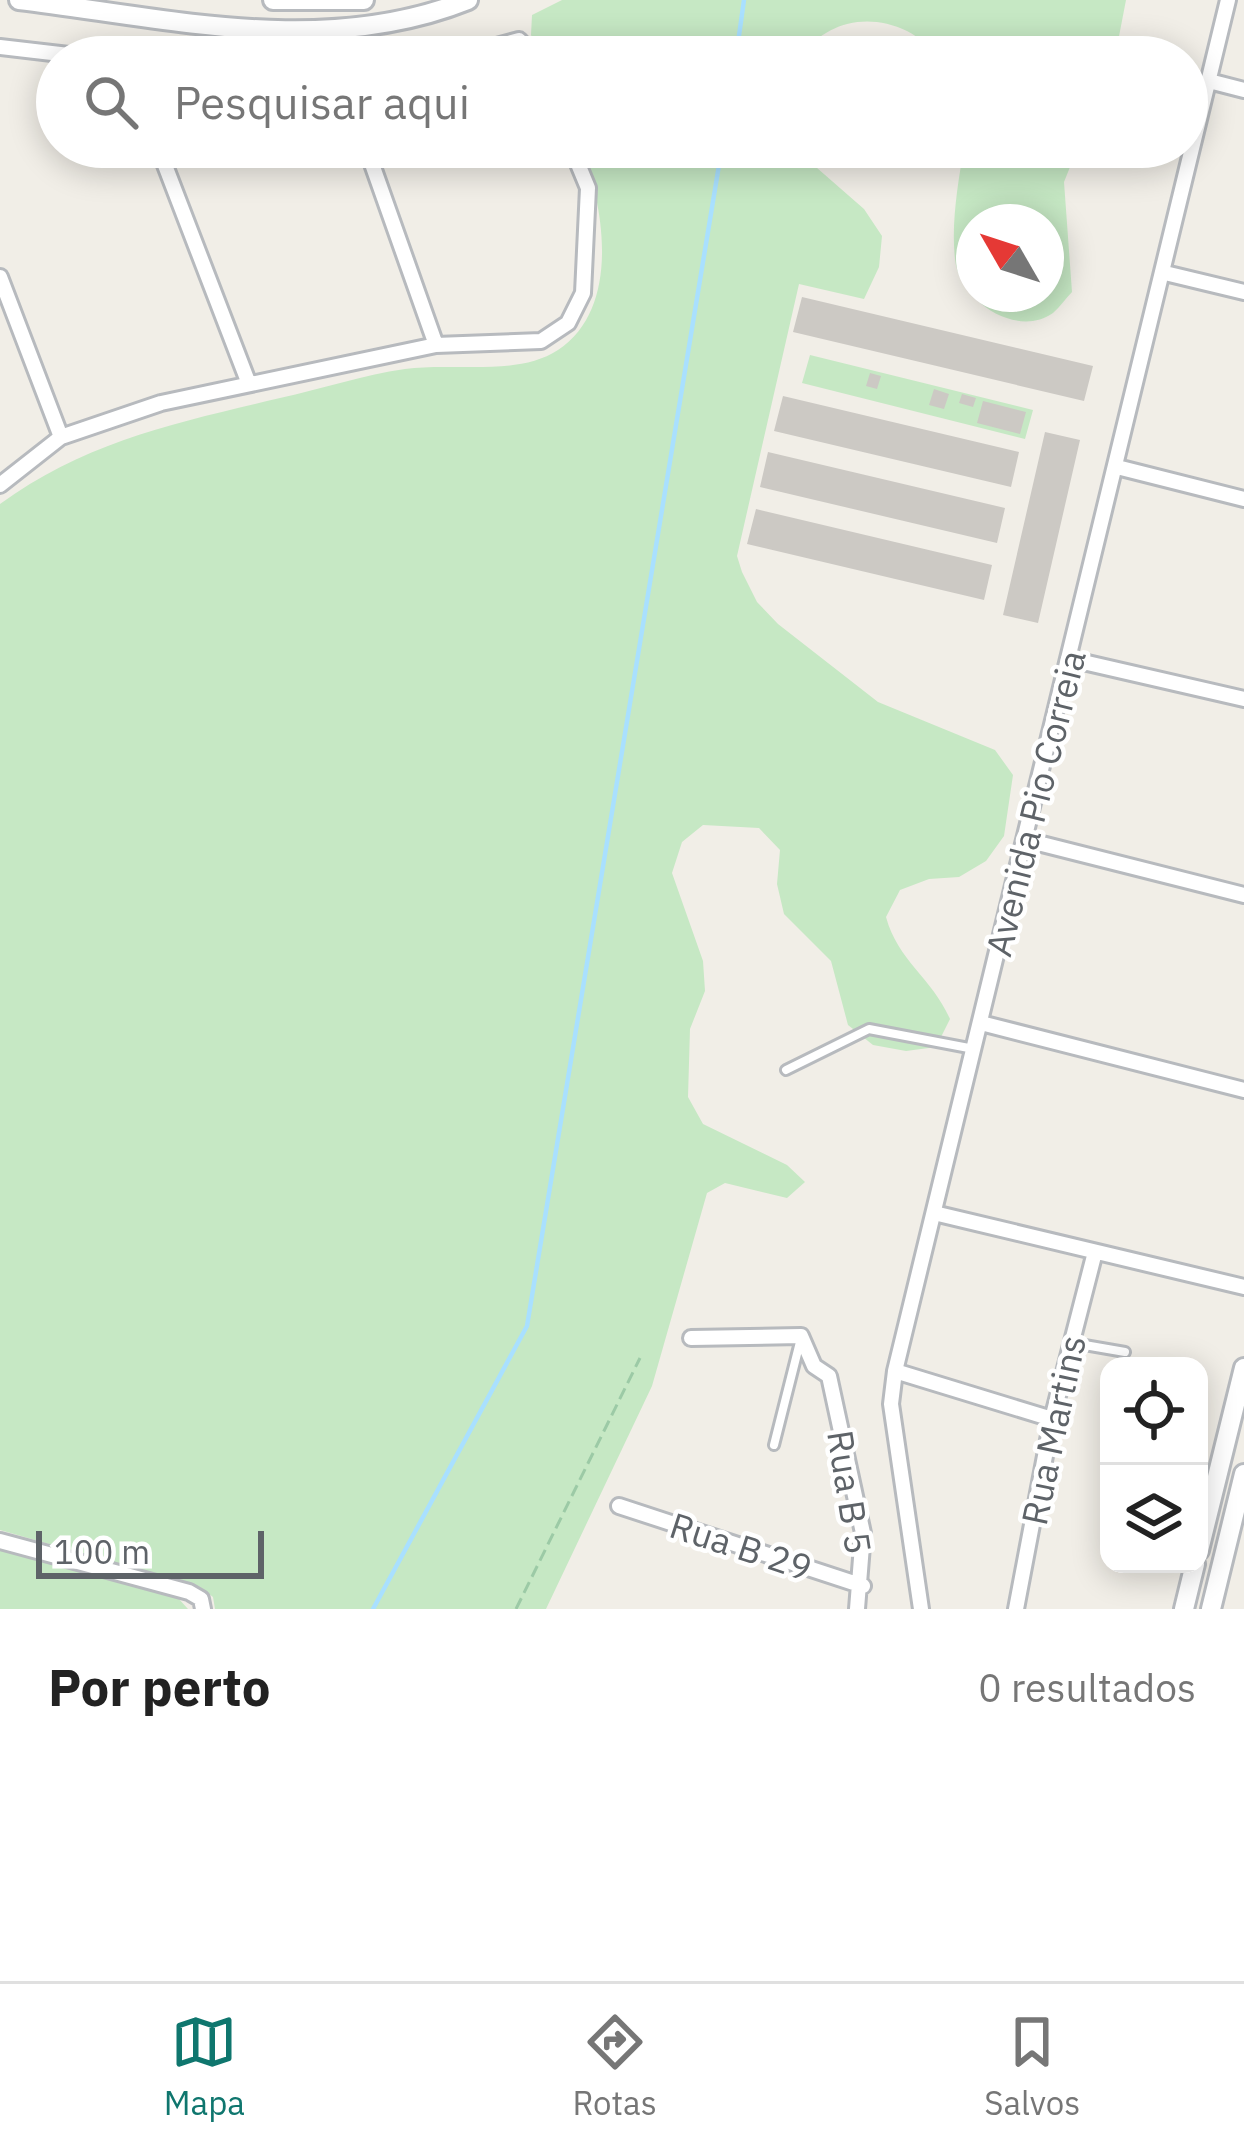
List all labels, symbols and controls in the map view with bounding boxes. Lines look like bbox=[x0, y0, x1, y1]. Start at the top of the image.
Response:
search box bbox=[36, 36, 1208, 168]
icon: search bbox=[78, 69, 144, 135]
text: Pesquisar aqui bbox=[174, 73, 470, 131]
north arrow bbox=[956, 204, 1064, 312]
street label: Avenida Pio Correia bbox=[974, 645, 1096, 961]
street label: Rua Martins bbox=[1010, 1331, 1096, 1529]
map controls bbox=[1100, 1357, 1208, 1573]
button: locate bbox=[1100, 1357, 1208, 1465]
street label: Rua B 5 bbox=[817, 1427, 883, 1557]
button: layers bbox=[1100, 1465, 1208, 1573]
street label: Rua B 29 bbox=[664, 1501, 818, 1591]
scale bar bbox=[36, 1525, 264, 1578]
text: 100 m bbox=[54, 1530, 150, 1573]
text: Por perto bbox=[48, 1654, 270, 1720]
text: 0 resultados bbox=[978, 1662, 1196, 1713]
tab: Mapa bbox=[164, 2009, 245, 2124]
tab: Rotas bbox=[572, 2009, 657, 2124]
tab: Salvos bbox=[984, 2009, 1080, 2124]

